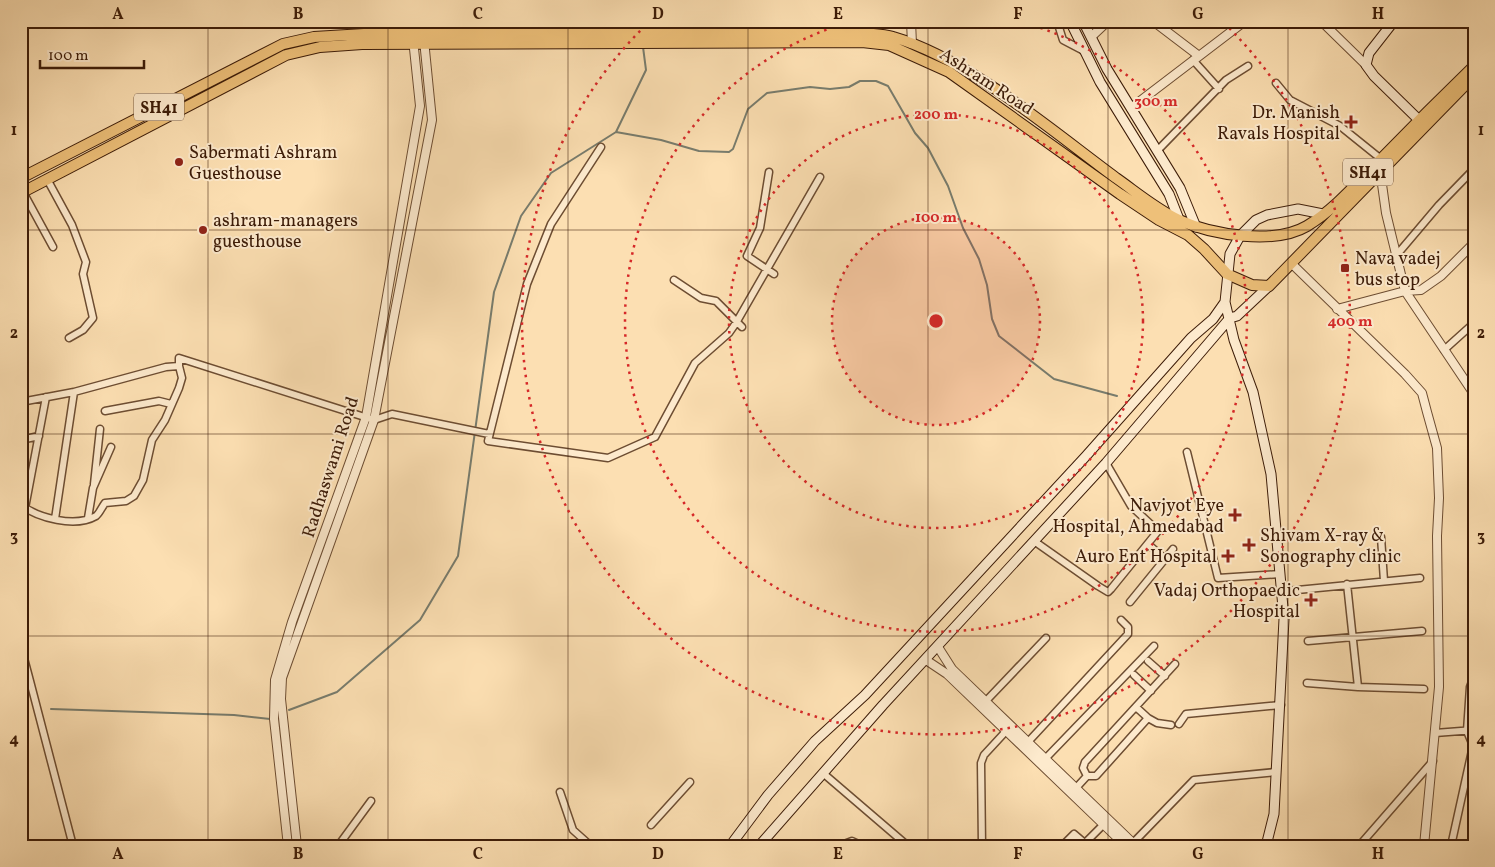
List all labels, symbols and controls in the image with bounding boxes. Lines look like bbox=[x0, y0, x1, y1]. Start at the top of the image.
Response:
text: A bbox=[112, 4, 124, 26]
text: B bbox=[293, 4, 304, 26]
text: C bbox=[473, 4, 483, 26]
text: D bbox=[652, 4, 664, 26]
text: E bbox=[833, 4, 843, 26]
text: F bbox=[1013, 4, 1023, 26]
text: G bbox=[1192, 4, 1204, 26]
text: H bbox=[1372, 4, 1384, 26]
scale bar bbox=[40, 38, 144, 70]
street label: Ashram Road bbox=[934, 42, 1038, 122]
text: 100 m bbox=[48, 46, 88, 67]
text: 300 m bbox=[1134, 92, 1178, 113]
road number: SH41 bbox=[134, 94, 184, 120]
place label: Dr. Manish Ravals Hospital bbox=[1217, 101, 1340, 147]
text: 200 m bbox=[914, 105, 958, 126]
marker: Dr. Manish Ravals Hospital bbox=[1344, 115, 1358, 129]
text: 1 bbox=[11, 120, 17, 142]
text: 1 bbox=[1478, 120, 1484, 142]
place label: Sabermati Ashram Guesthouse bbox=[189, 141, 337, 187]
marker: Sabermati Ashram Guesthouse bbox=[173, 156, 185, 168]
road number: SH41 bbox=[1343, 158, 1393, 186]
text: 100 m bbox=[915, 208, 958, 229]
place label: ashram-managers guesthouse bbox=[213, 209, 358, 255]
marker: ashram-managers guesthouse bbox=[197, 224, 209, 236]
place label: Nava vadej bus stop bbox=[1355, 247, 1441, 293]
marker: Nava vadej bus stop bbox=[1339, 262, 1351, 274]
centre of rings bbox=[927, 312, 945, 330]
text: 400 m bbox=[1328, 312, 1373, 333]
text: 2 bbox=[10, 323, 18, 345]
text: 2 bbox=[1477, 323, 1485, 345]
street label: Radhaswami Road bbox=[297, 394, 366, 541]
place label: Navjyot Eye Hospital, Ahmedabad bbox=[1053, 494, 1224, 540]
marker: Navjyot Eye Hospital, Ahmedabad bbox=[1228, 508, 1242, 522]
place label: Shivam X-ray & Sonography clinic bbox=[1260, 524, 1401, 570]
text: 3 bbox=[10, 526, 18, 548]
text: 3 bbox=[1477, 526, 1485, 548]
marker: Shivam X-ray & Sonography clinic bbox=[1242, 538, 1256, 552]
place label: Auro Ent Hospital bbox=[1075, 545, 1217, 570]
marker: Auro Ent Hospital bbox=[1221, 549, 1235, 563]
place label: Vadaj Orthopaedic Hospital bbox=[1154, 579, 1300, 625]
marker: Vadaj Orthopaedic Hospital bbox=[1304, 593, 1318, 607]
text: 4 bbox=[9, 729, 19, 751]
text: 4 bbox=[1476, 729, 1486, 751]
text: A bbox=[112, 844, 124, 866]
text: B bbox=[293, 844, 304, 866]
text: C bbox=[473, 844, 483, 866]
text: D bbox=[652, 844, 664, 866]
text: E bbox=[833, 844, 843, 866]
text: F bbox=[1013, 844, 1023, 866]
text: G bbox=[1192, 844, 1204, 866]
text: H bbox=[1372, 844, 1384, 866]

